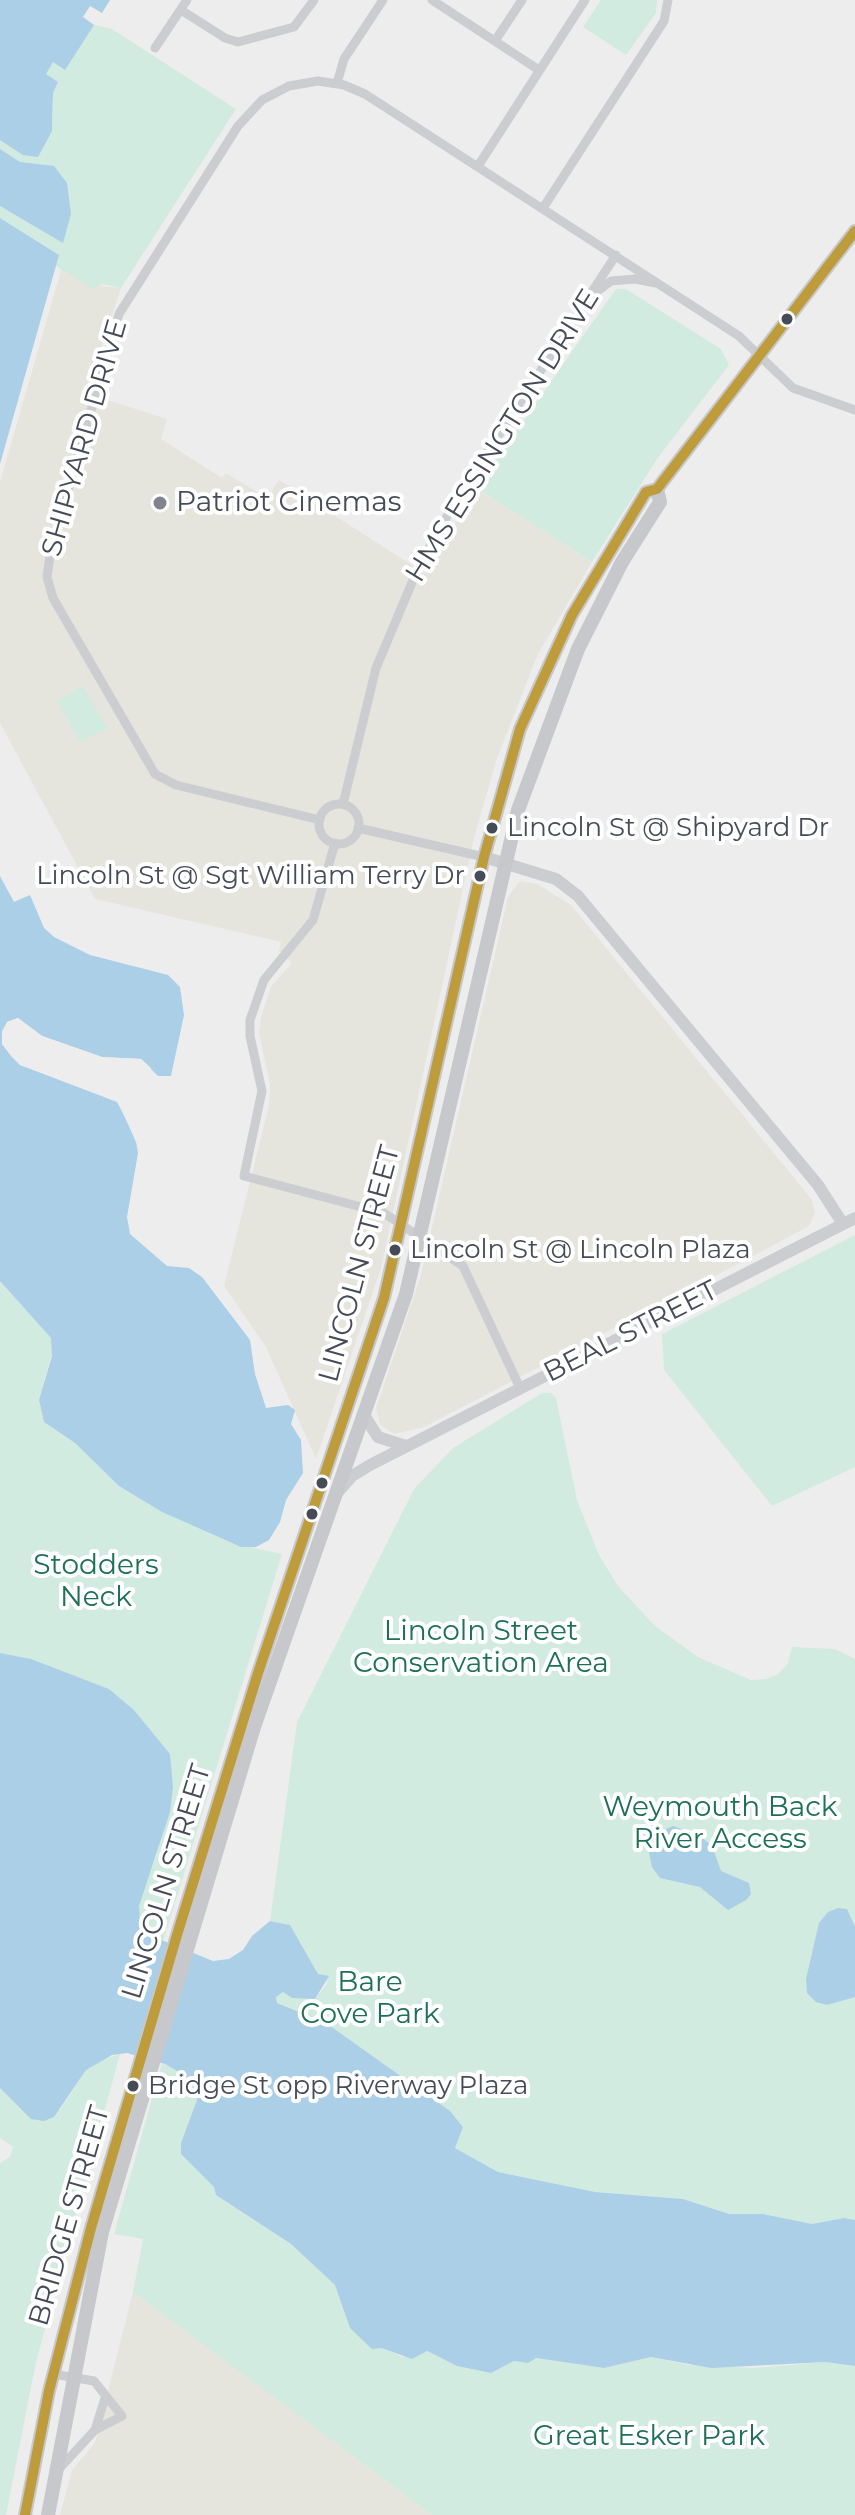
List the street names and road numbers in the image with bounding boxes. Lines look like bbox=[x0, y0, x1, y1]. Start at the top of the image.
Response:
street label: HMS ESSINGTON DRIVE bbox=[399, 283, 607, 589]
street label: SHIPYARD DRIVE bbox=[35, 316, 135, 560]
street label: LINCOLN STREET bbox=[312, 1142, 408, 1386]
street label: BEAL STREET bbox=[538, 1274, 724, 1390]
street label: LINCOLN STREET bbox=[115, 1761, 219, 2003]
street label: BRIDGE STREET bbox=[23, 2102, 117, 2330]

